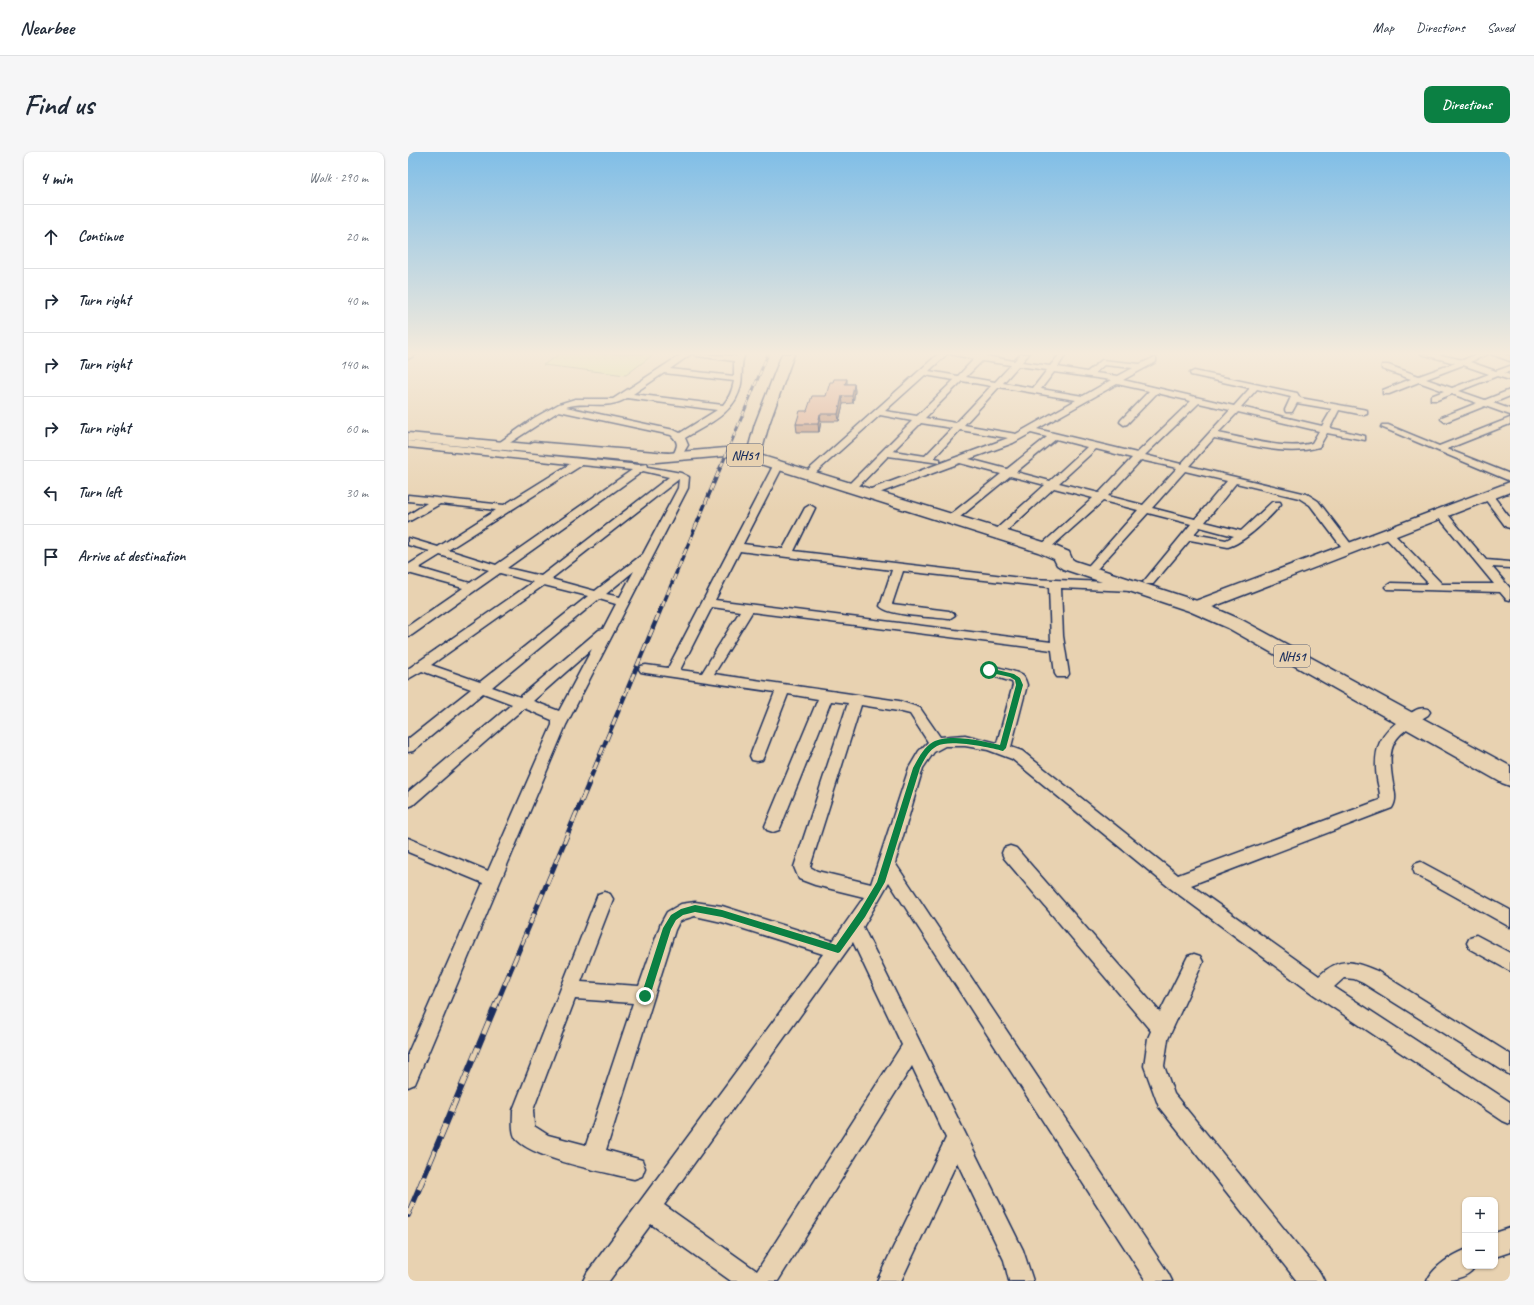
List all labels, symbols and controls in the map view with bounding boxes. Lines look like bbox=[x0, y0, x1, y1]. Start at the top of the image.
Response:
text: Nearbee bbox=[20, 16, 74, 40]
text: Map bbox=[1373, 19, 1394, 36]
text: Directions bbox=[1416, 19, 1465, 36]
text: Saved bbox=[1487, 19, 1514, 36]
button: Directions bbox=[1424, 86, 1510, 123]
text: Find us bbox=[24, 87, 94, 122]
text: 4 min bbox=[40, 168, 73, 189]
text: Walk · 290 m bbox=[309, 170, 368, 186]
icon: ahead bbox=[40, 226, 62, 248]
text: Continue bbox=[78, 227, 123, 246]
text: 20 m bbox=[346, 229, 368, 245]
icon: right bbox=[40, 290, 62, 312]
text: Turn right bbox=[78, 291, 131, 310]
text: 40 m bbox=[346, 293, 368, 309]
icon: right bbox=[40, 354, 62, 376]
text: Turn right bbox=[78, 355, 131, 374]
text: 140 m bbox=[340, 357, 368, 373]
icon: right bbox=[40, 418, 62, 440]
text: Turn right bbox=[78, 419, 131, 438]
text: 60 m bbox=[346, 421, 368, 437]
road number: NH51 bbox=[727, 444, 763, 466]
icon: left bbox=[40, 482, 62, 504]
text: Turn left bbox=[78, 483, 121, 502]
text: 30 m bbox=[346, 485, 368, 501]
icon: arrive bbox=[40, 546, 62, 568]
text: Arrive at destination bbox=[78, 547, 185, 566]
road number: NH51 bbox=[1274, 645, 1310, 667]
route start bbox=[980, 661, 998, 679]
route end bbox=[636, 987, 654, 1005]
map controls bbox=[1462, 1197, 1498, 1269]
button: + bbox=[1462, 1197, 1498, 1233]
button: − bbox=[1462, 1233, 1498, 1269]

